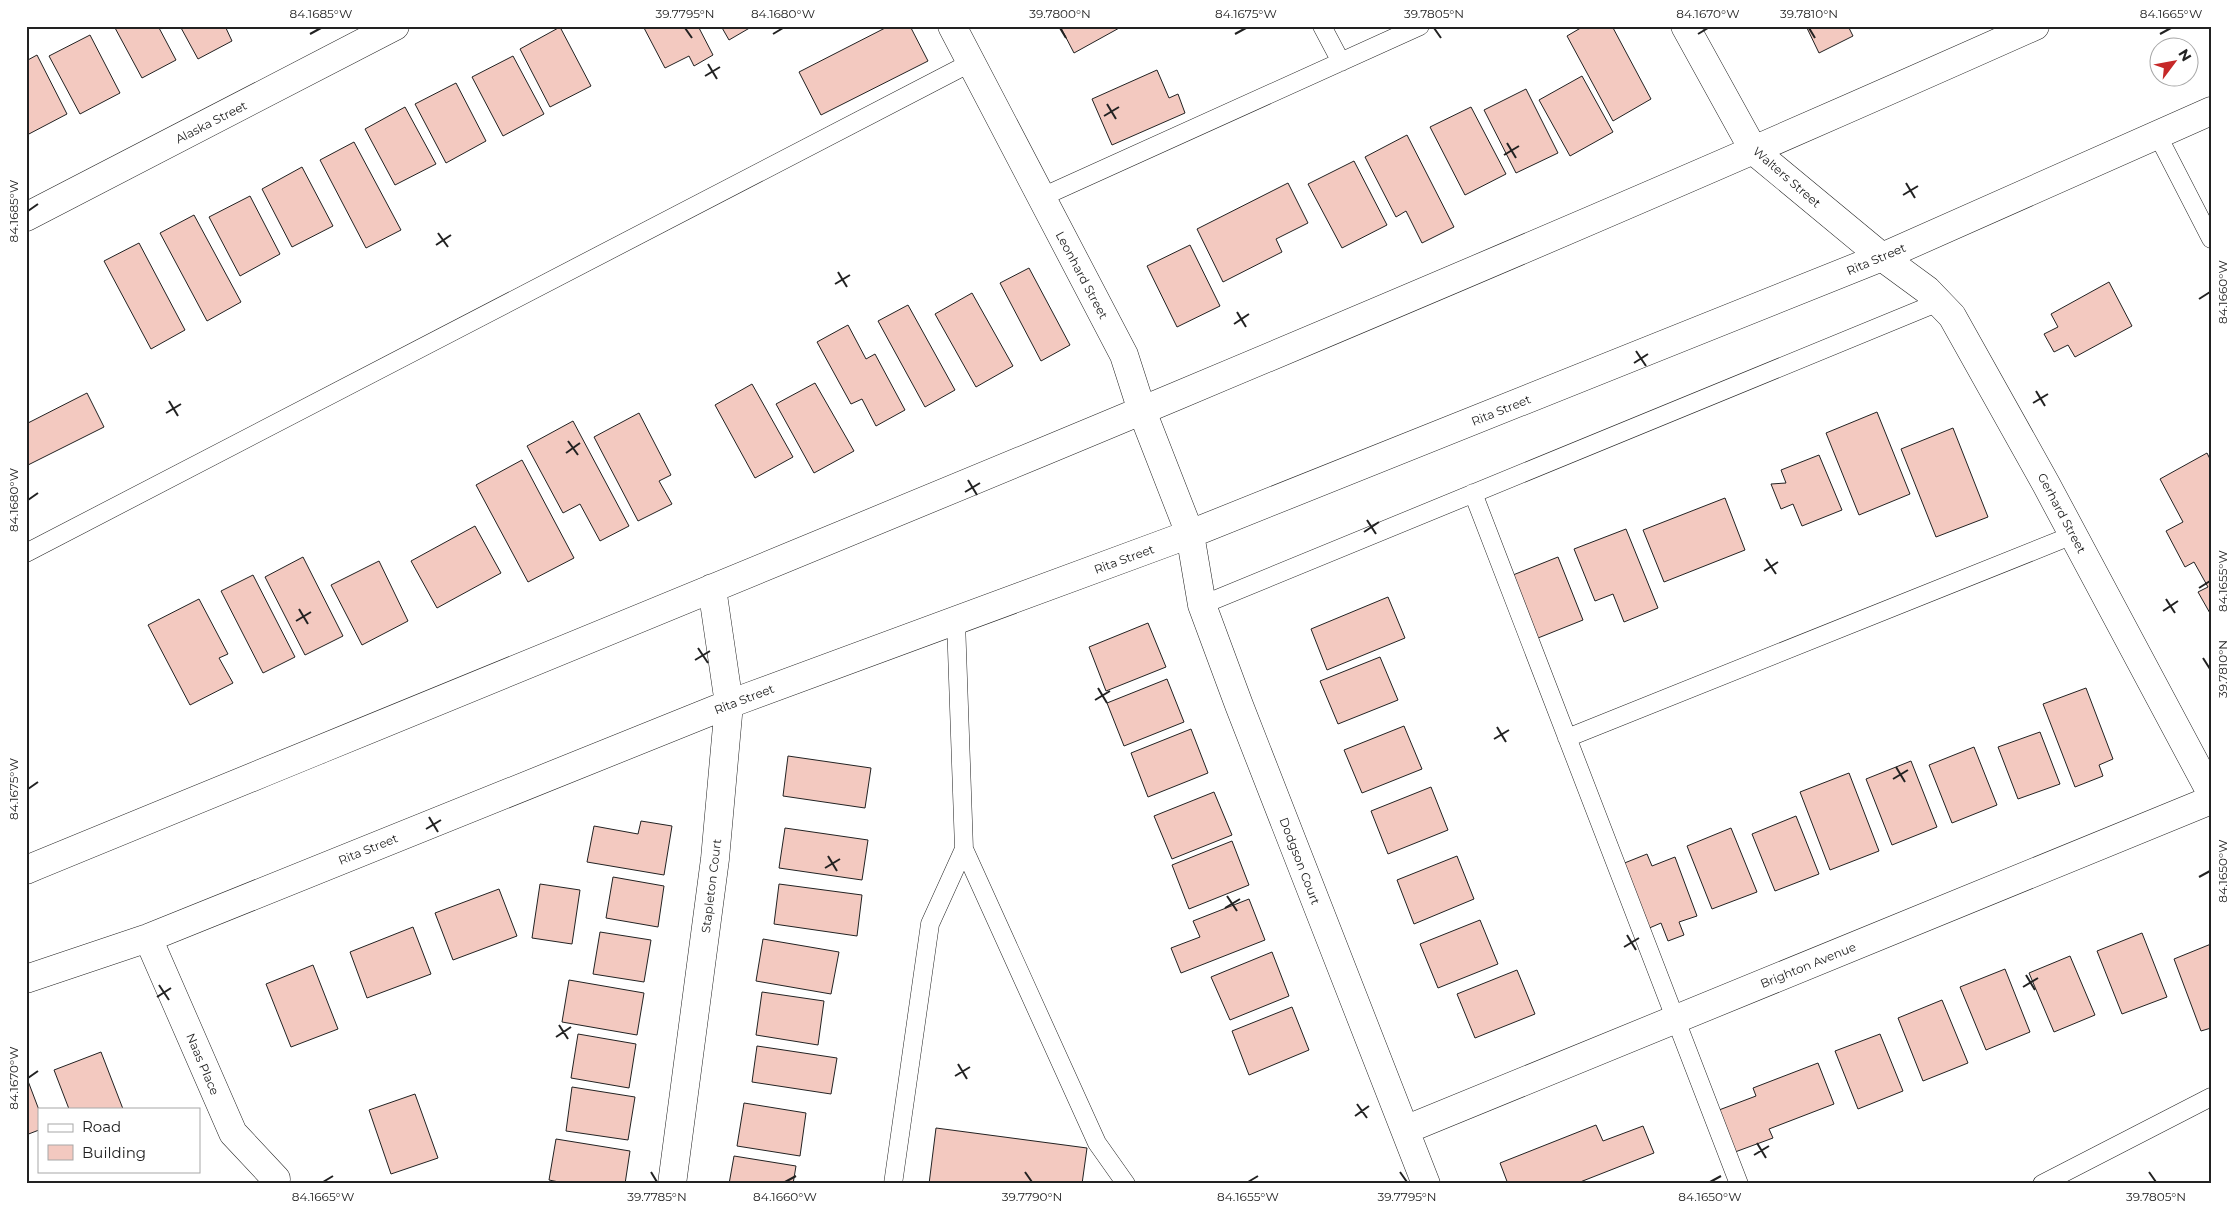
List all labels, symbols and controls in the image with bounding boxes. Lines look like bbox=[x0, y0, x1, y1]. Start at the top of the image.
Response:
text: 84.1685°W bbox=[290, 6, 352, 21]
text: 39.7795°N bbox=[655, 6, 715, 21]
text: 84.1680°W bbox=[751, 6, 815, 21]
text: 39.7800°N bbox=[1029, 6, 1091, 21]
text: 84.1675°W bbox=[1215, 6, 1277, 21]
text: 39.7805°N bbox=[1404, 6, 1464, 21]
text: 84.1670°W bbox=[1676, 6, 1740, 21]
text: 39.7810°N bbox=[1780, 6, 1838, 21]
text: 84.1665°W bbox=[2140, 6, 2202, 21]
north arrow bbox=[2150, 38, 2200, 88]
text: N bbox=[2174, 46, 2196, 65]
street label: Alaska Street bbox=[173, 97, 249, 146]
street label: Walters Street bbox=[1750, 144, 1824, 211]
text: 84.1685°W bbox=[6, 180, 21, 242]
street label: Leonhard Street bbox=[1053, 229, 1112, 322]
street label: Rita Street bbox=[1844, 240, 1908, 278]
text: 84.1660°W bbox=[2215, 260, 2230, 324]
street label: Rita Street bbox=[1469, 391, 1533, 429]
text: 84.1680°W bbox=[6, 468, 21, 532]
street label: Gerhard Street bbox=[2035, 470, 2089, 556]
street label: Rita Street bbox=[1092, 541, 1156, 577]
text: 84.1655°W bbox=[2215, 550, 2230, 612]
text: 39.7810°N bbox=[2215, 640, 2230, 698]
street label: Rita Street bbox=[712, 681, 776, 717]
text: 84.1675°W bbox=[6, 758, 21, 820]
street label: Dodgson Court bbox=[1276, 815, 1324, 907]
street label: Rita Street bbox=[336, 830, 400, 868]
street label: Stapleton Court bbox=[698, 838, 724, 934]
text: 84.1650°W bbox=[2215, 839, 2230, 903]
street label: Brighton Avenue bbox=[1758, 939, 1858, 991]
street label: Naas Place bbox=[183, 1031, 223, 1097]
text: 84.1670°W bbox=[6, 1046, 21, 1110]
legend bbox=[38, 1108, 200, 1172]
text: Road bbox=[82, 1117, 121, 1136]
text: Building bbox=[82, 1143, 146, 1162]
text: 84.1665°W bbox=[292, 1189, 354, 1204]
text: 39.7785°N bbox=[627, 1189, 687, 1204]
text: 84.1660°W bbox=[753, 1189, 817, 1204]
text: 39.7790°N bbox=[1002, 1189, 1062, 1204]
text: 84.1655°W bbox=[1217, 1189, 1279, 1204]
text: 39.7795°N bbox=[1377, 1189, 1437, 1204]
text: 84.1650°W bbox=[1678, 1189, 1742, 1204]
text: 39.7805°N bbox=[2126, 1189, 2186, 1204]

